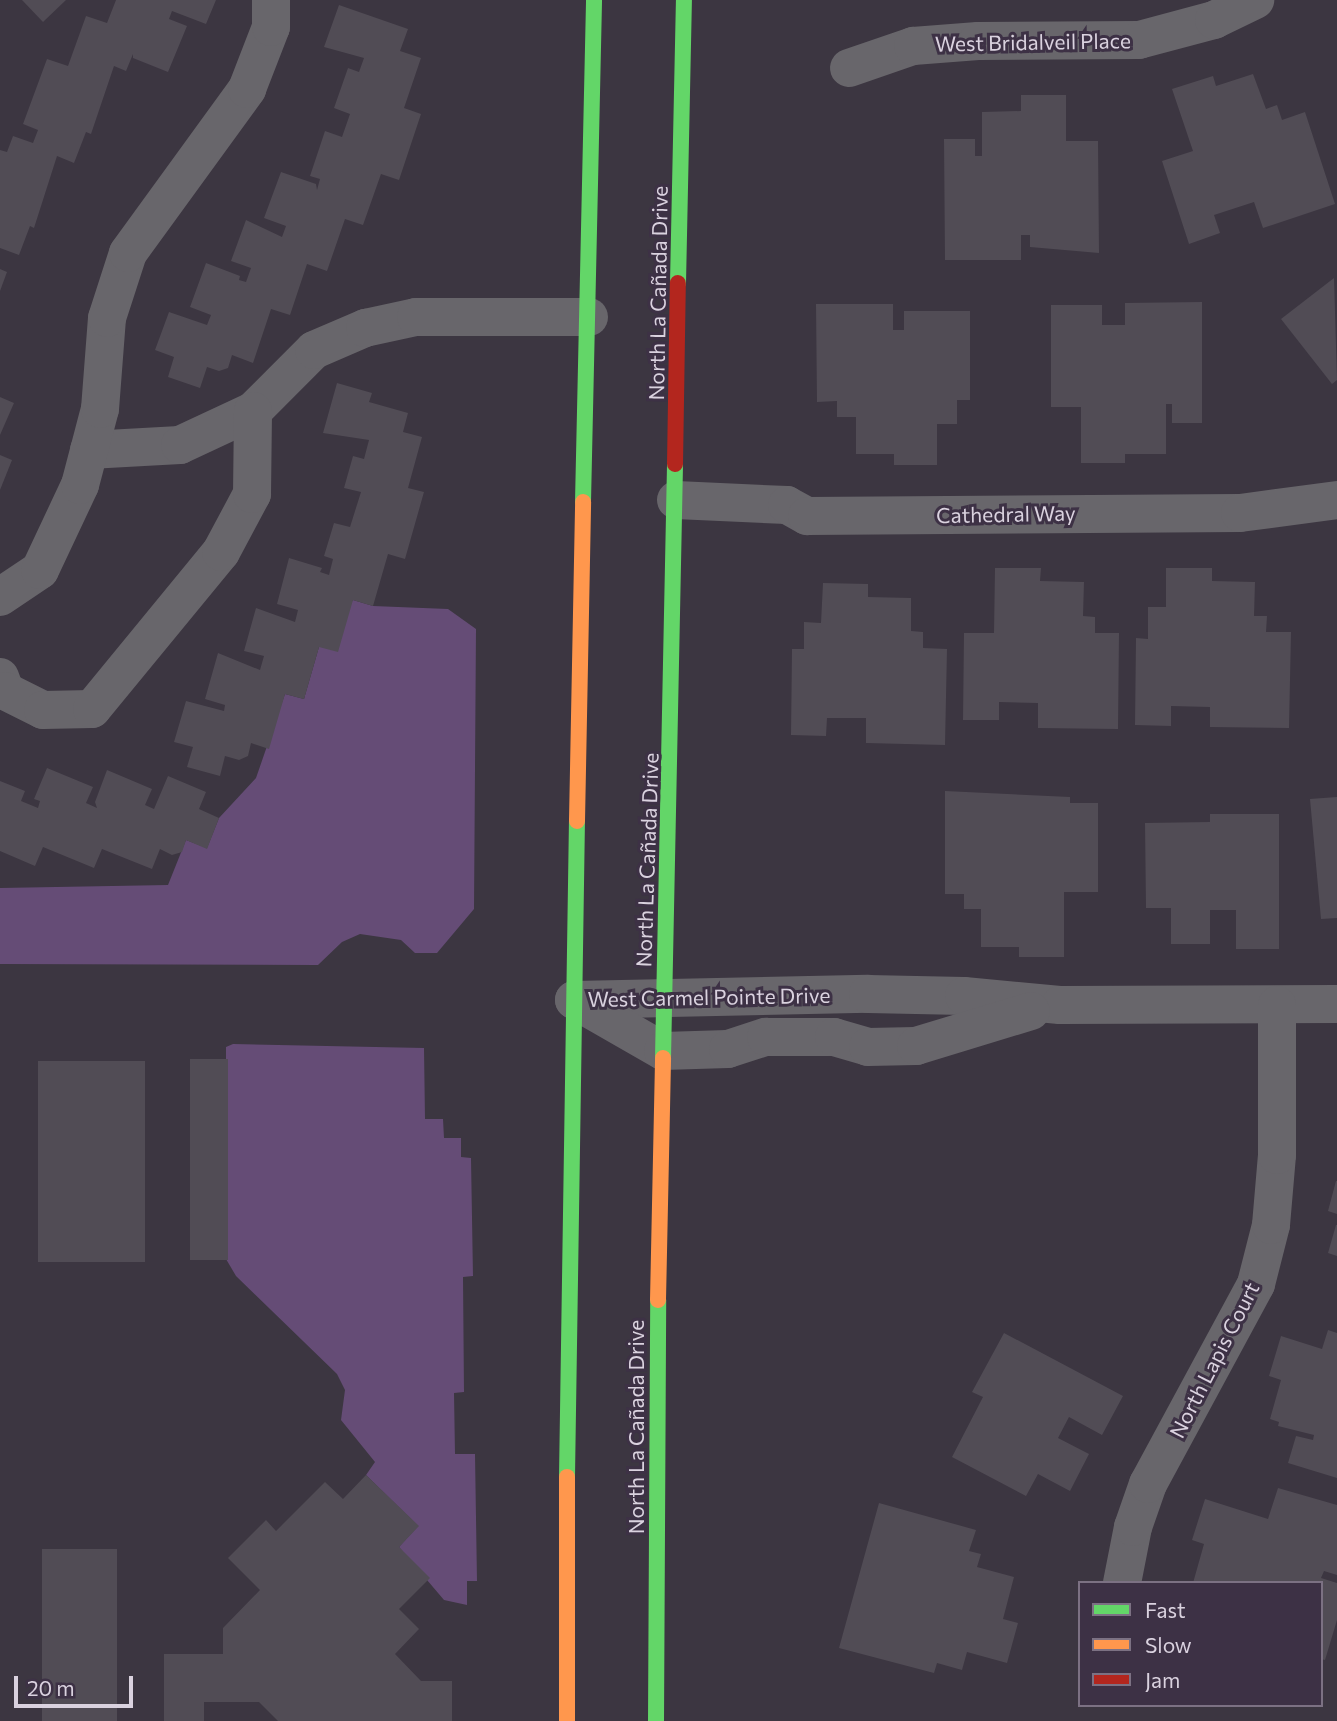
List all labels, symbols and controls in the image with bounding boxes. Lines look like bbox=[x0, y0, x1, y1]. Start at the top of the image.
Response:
street label: West Bridalveil Place bbox=[935, 28, 1131, 56]
street label: North La Cañada Drive bbox=[644, 185, 672, 401]
street label: Cathedral Way bbox=[936, 500, 1076, 528]
street label: North La Cañada Drive bbox=[631, 752, 663, 968]
street label: West Carmel Pointe Drive bbox=[587, 982, 831, 1012]
street label: North Lapis Court bbox=[1164, 1278, 1264, 1442]
street label: North La Cañada Drive bbox=[623, 1320, 649, 1534]
legend bbox=[1078, 1581, 1323, 1707]
text: Fast bbox=[1145, 1597, 1186, 1622]
text: Slow bbox=[1145, 1632, 1192, 1657]
scale bar bbox=[18, 1662, 136, 1706]
text: Jam bbox=[1145, 1667, 1180, 1692]
text: 20 m bbox=[27, 1675, 75, 1700]

